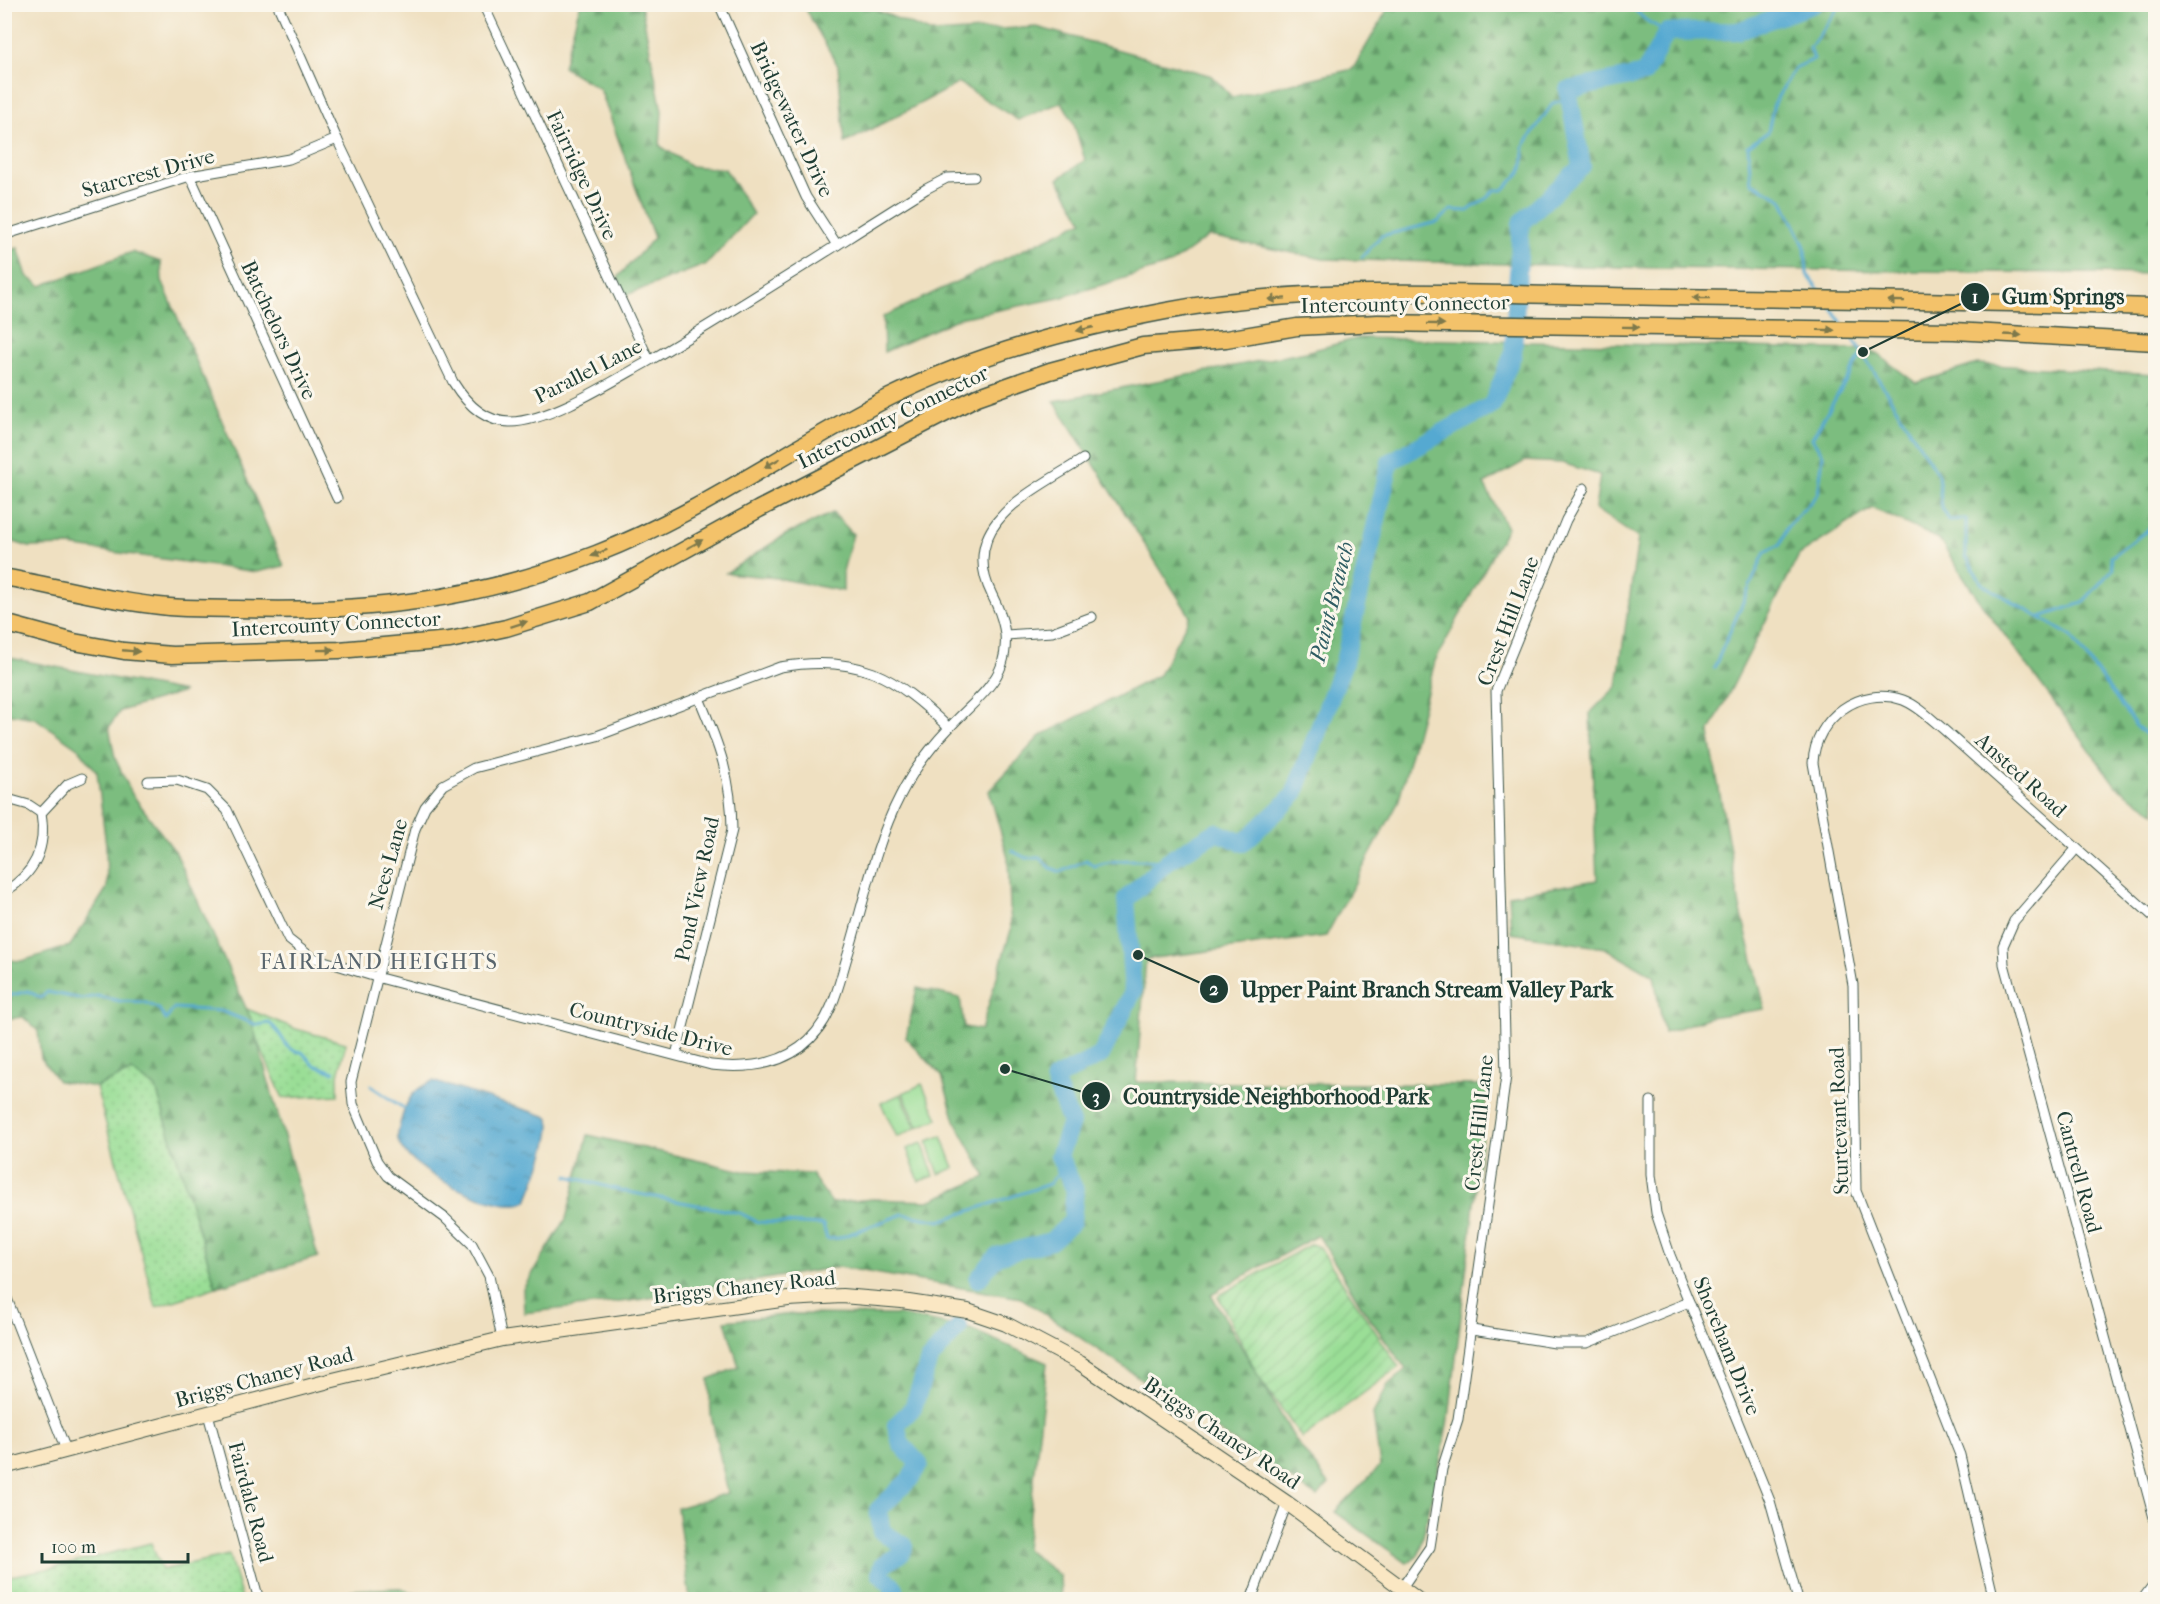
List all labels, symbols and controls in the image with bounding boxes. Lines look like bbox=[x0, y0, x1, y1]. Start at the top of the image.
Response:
street label: Bridgewater Drive bbox=[745, 37, 839, 201]
street label: Fairridge Drive bbox=[542, 107, 622, 243]
street label: Starcrest Drive bbox=[79, 144, 217, 202]
street label: Batchelors Drive bbox=[236, 257, 322, 403]
callout: Gum Springs bbox=[1960, 277, 2136, 317]
text: Gum Springs bbox=[2002, 284, 2124, 310]
text: 1 bbox=[1972, 287, 1978, 308]
street label: Intercounty Connector bbox=[1300, 290, 1510, 318]
one-way arrow bbox=[1692, 293, 1711, 303]
one-way arrow bbox=[1267, 294, 1286, 304]
one-way arrow bbox=[1887, 296, 1906, 306]
one-way arrow bbox=[1427, 319, 1446, 329]
one-way arrow bbox=[1622, 322, 1641, 332]
one-way arrow bbox=[1075, 325, 1094, 335]
one-way arrow bbox=[1817, 325, 1836, 334]
one-way arrow bbox=[2003, 330, 2022, 339]
street label: Parallel Lane bbox=[530, 334, 646, 408]
street label: Intercounty Connector bbox=[794, 360, 992, 474]
one-way arrow bbox=[763, 458, 780, 468]
one-way arrow bbox=[687, 539, 704, 549]
water label: Paint Branch bbox=[1304, 539, 1360, 666]
one-way arrow bbox=[590, 549, 608, 558]
street label: Crest Hill Lane bbox=[1472, 553, 1544, 689]
street label: Intercounty Connector bbox=[231, 607, 441, 641]
one-way arrow bbox=[510, 619, 528, 628]
one-way arrow bbox=[317, 645, 336, 655]
one-way arrow bbox=[122, 646, 141, 656]
street label: Ansted Road bbox=[1970, 727, 2072, 822]
street label: Pond View Road bbox=[670, 814, 724, 964]
street label: Nees Lane bbox=[364, 816, 412, 912]
district label: FAIRLAND HEIGHTS bbox=[260, 949, 498, 975]
callout: Upper Paint Branch Stream Valley Park bbox=[1199, 969, 1625, 1009]
text: Upper Paint Branch Stream Valley Park bbox=[1240, 977, 1614, 1003]
text: 2 bbox=[1209, 979, 1219, 1000]
street label: Countryside Drive bbox=[567, 997, 735, 1061]
street label: Sturtevant Road bbox=[1824, 1046, 1854, 1195]
street label: Crest Hill Lane bbox=[1460, 1054, 1498, 1192]
callout: Countryside Neighborhood Park bbox=[1081, 1076, 1441, 1116]
text: Countryside Neighborhood Park bbox=[1123, 1084, 1430, 1110]
text: 3 bbox=[1092, 1087, 1100, 1108]
street label: Cantrell Road bbox=[2051, 1108, 2107, 1236]
street label: Briggs Chaney Road bbox=[651, 1265, 837, 1309]
street label: Shoreham Drive bbox=[1688, 1273, 1766, 1419]
street label: Briggs Chaney Road bbox=[172, 1341, 356, 1412]
street label: Briggs Chaney Road bbox=[1139, 1372, 1305, 1495]
street label: Fairdale Road bbox=[223, 1439, 279, 1566]
scale bar bbox=[42, 1526, 188, 1564]
text: 100 m bbox=[51, 1537, 96, 1558]

